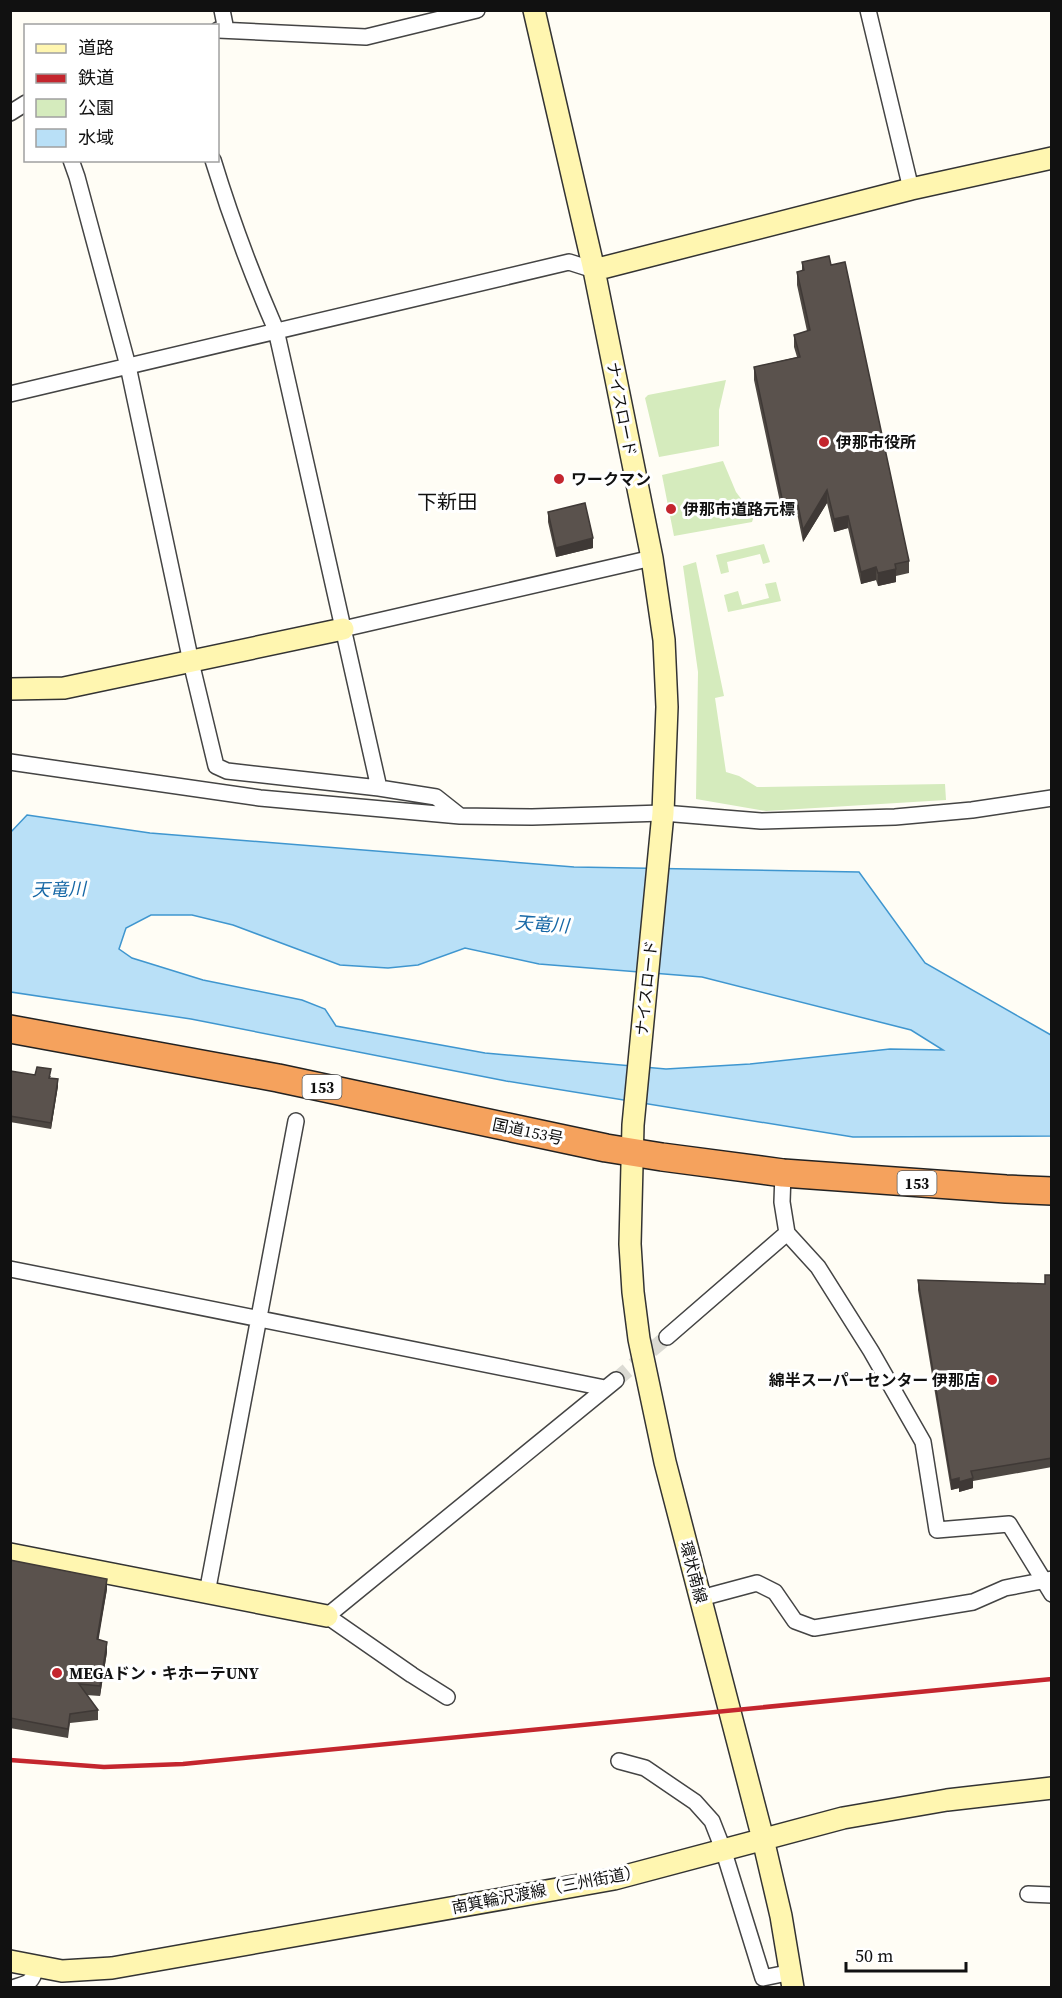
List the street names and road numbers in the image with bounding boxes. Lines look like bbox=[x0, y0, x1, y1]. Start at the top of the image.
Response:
street label: ナイスロード bbox=[602, 360, 642, 458]
street label: ナイスロード bbox=[630, 939, 662, 1037]
road number: 153 bbox=[302, 1075, 342, 1099]
street label: 国道153号 bbox=[490, 1113, 566, 1149]
road number: 153 bbox=[898, 1171, 936, 1195]
street label: 環状南線 bbox=[675, 1538, 713, 1606]
street label: 南箕輪沢渡線（三州街道） bbox=[450, 1860, 642, 1918]

